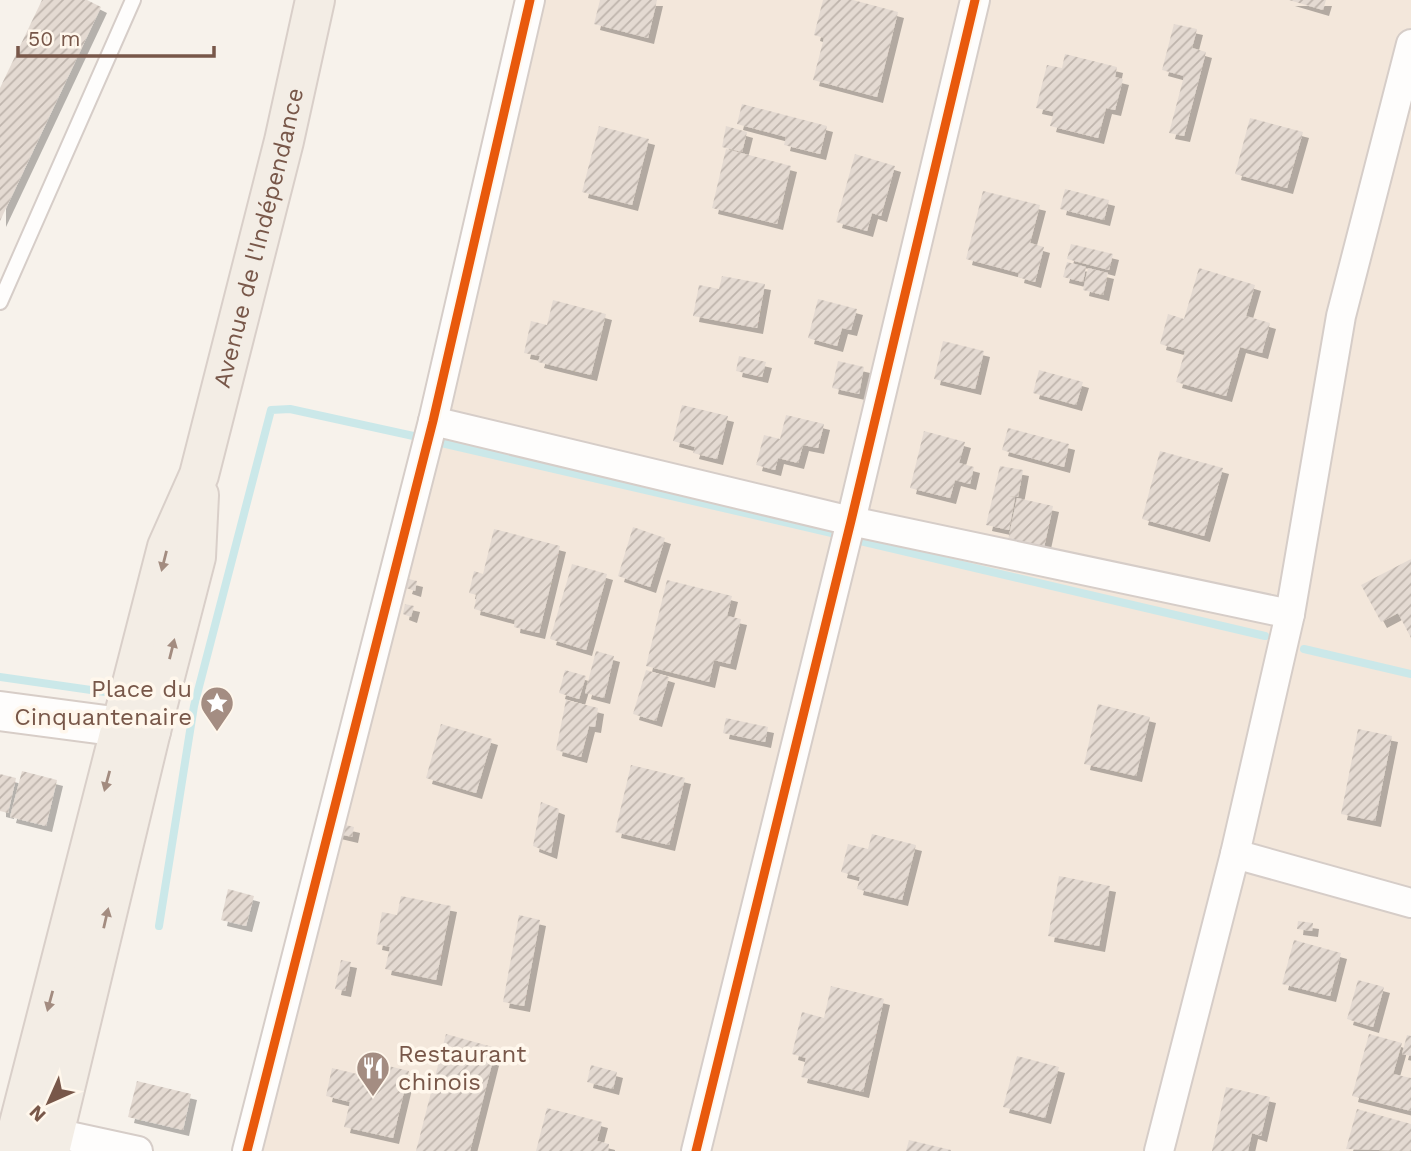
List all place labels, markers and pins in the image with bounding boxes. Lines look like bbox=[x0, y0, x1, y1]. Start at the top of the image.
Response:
place label: Place du Cinquantenaire bbox=[14, 675, 192, 731]
place icon: Place du Cinquantenaire bbox=[198, 684, 236, 733]
place label: Restaurant chinois bbox=[398, 1040, 526, 1096]
restaurant icon: Restaurant chinois bbox=[354, 1049, 392, 1098]

